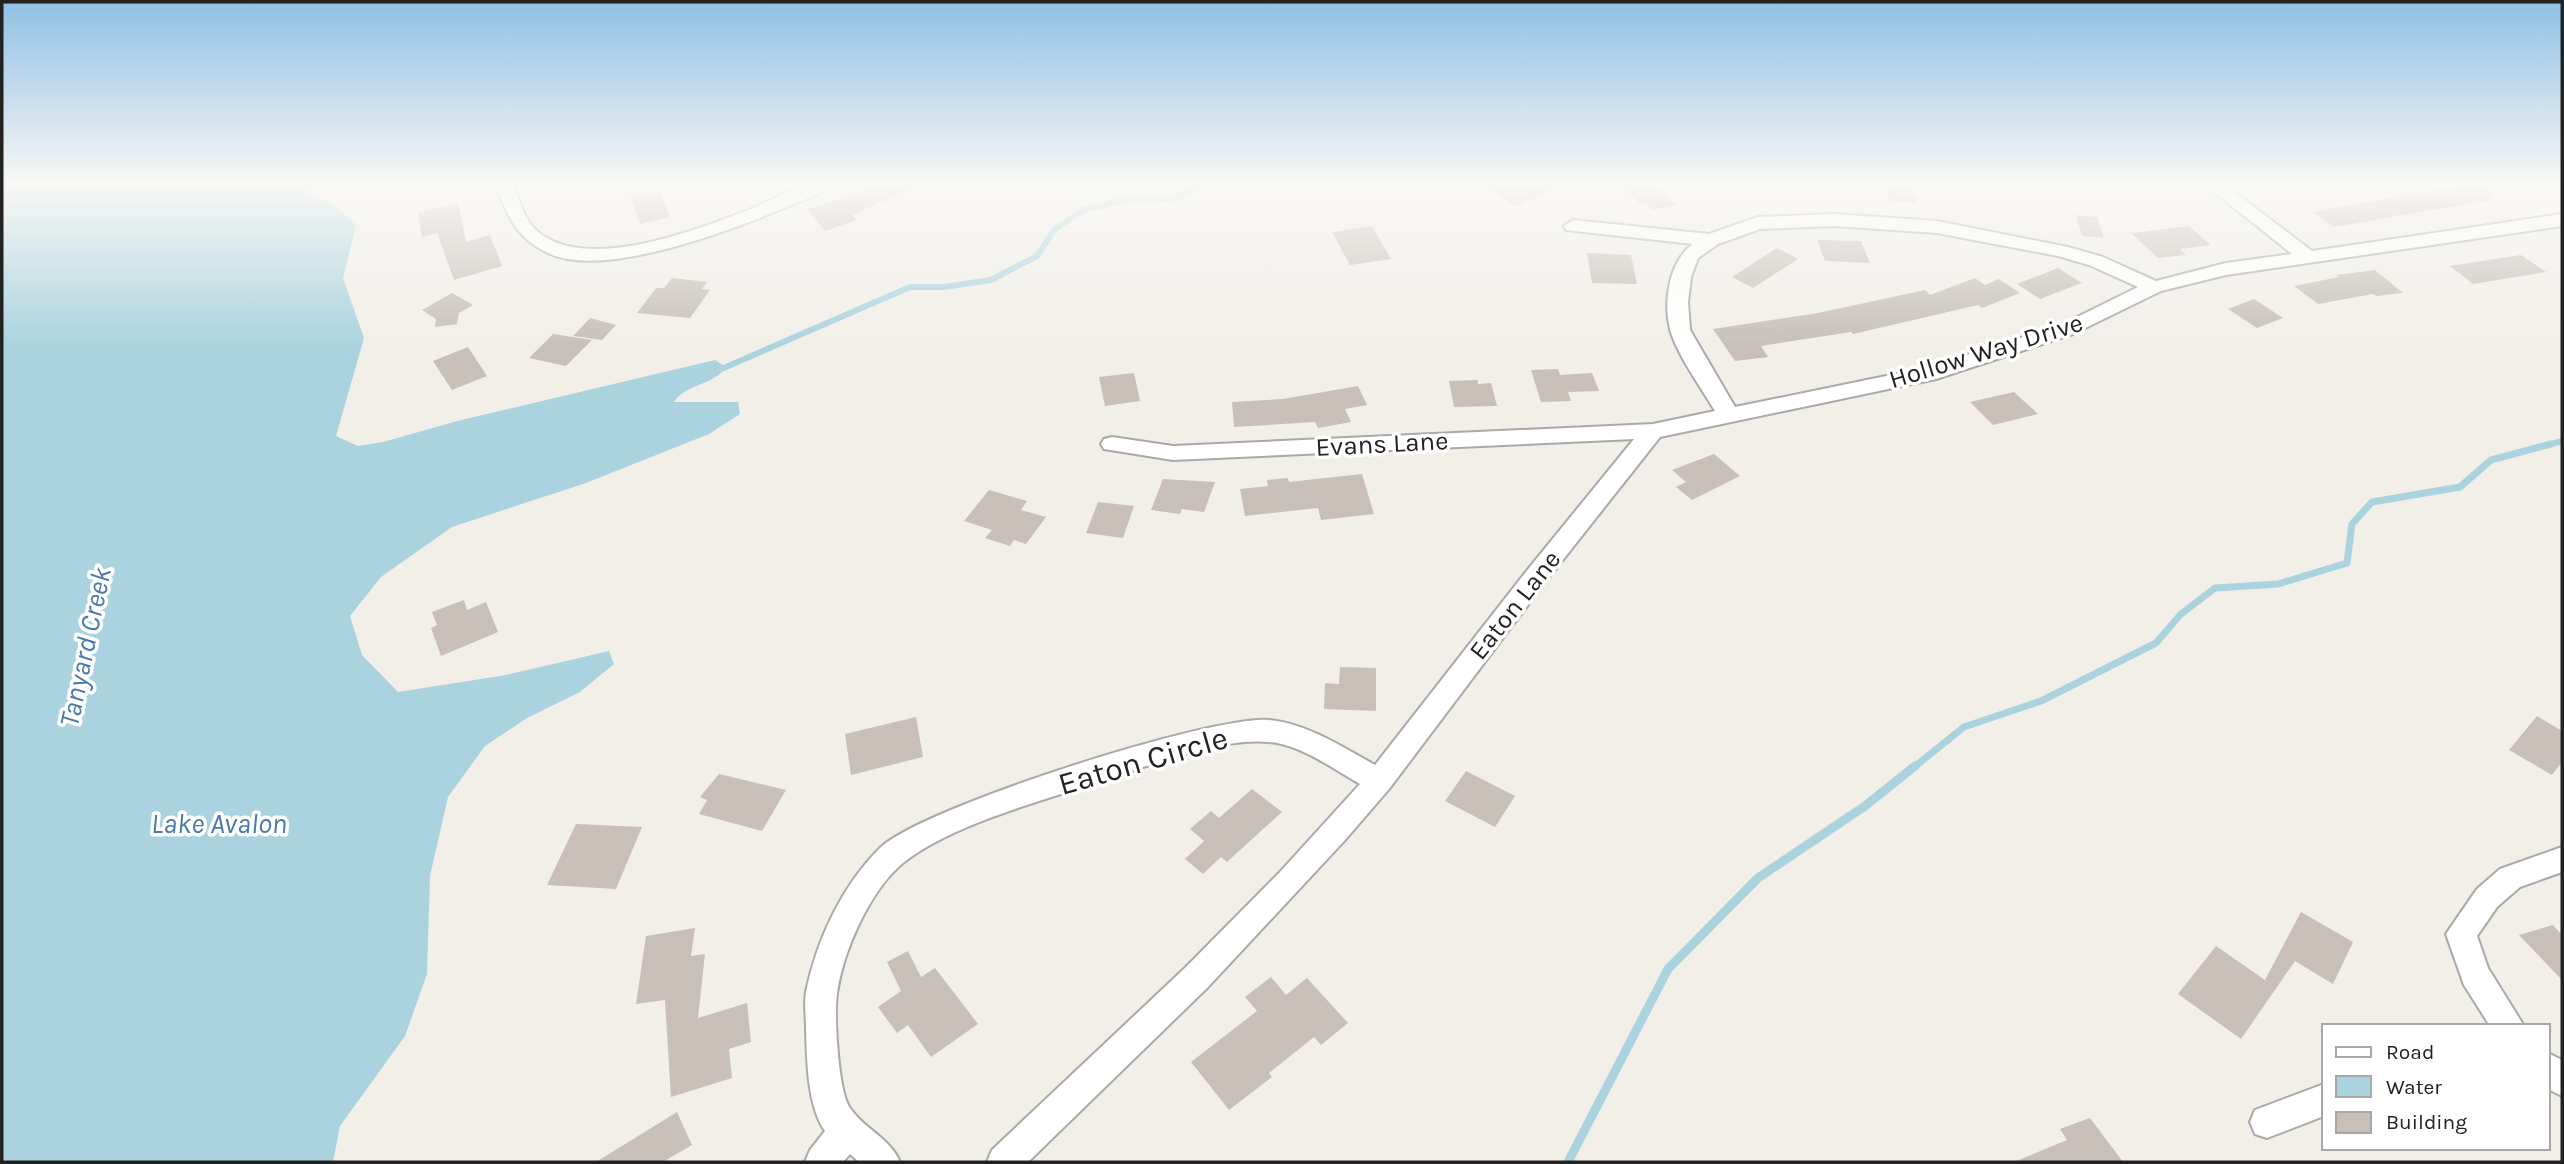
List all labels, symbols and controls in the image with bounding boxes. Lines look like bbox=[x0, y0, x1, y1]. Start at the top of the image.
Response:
street label: Hollow Way Drive bbox=[1885, 307, 2087, 395]
street label: Evans Lane bbox=[1315, 425, 1449, 463]
street label: Eaton Lane bbox=[1463, 544, 1567, 666]
water label: Tanyard Creek bbox=[52, 564, 118, 730]
street label: Eaton Circle bbox=[1054, 719, 1232, 803]
water label: Lake Avalon bbox=[151, 807, 287, 840]
legend bbox=[2322, 1024, 2550, 1150]
text: Road bbox=[2386, 1040, 2434, 1064]
text: Water bbox=[2386, 1075, 2442, 1099]
text: Building bbox=[2386, 1110, 2467, 1134]

